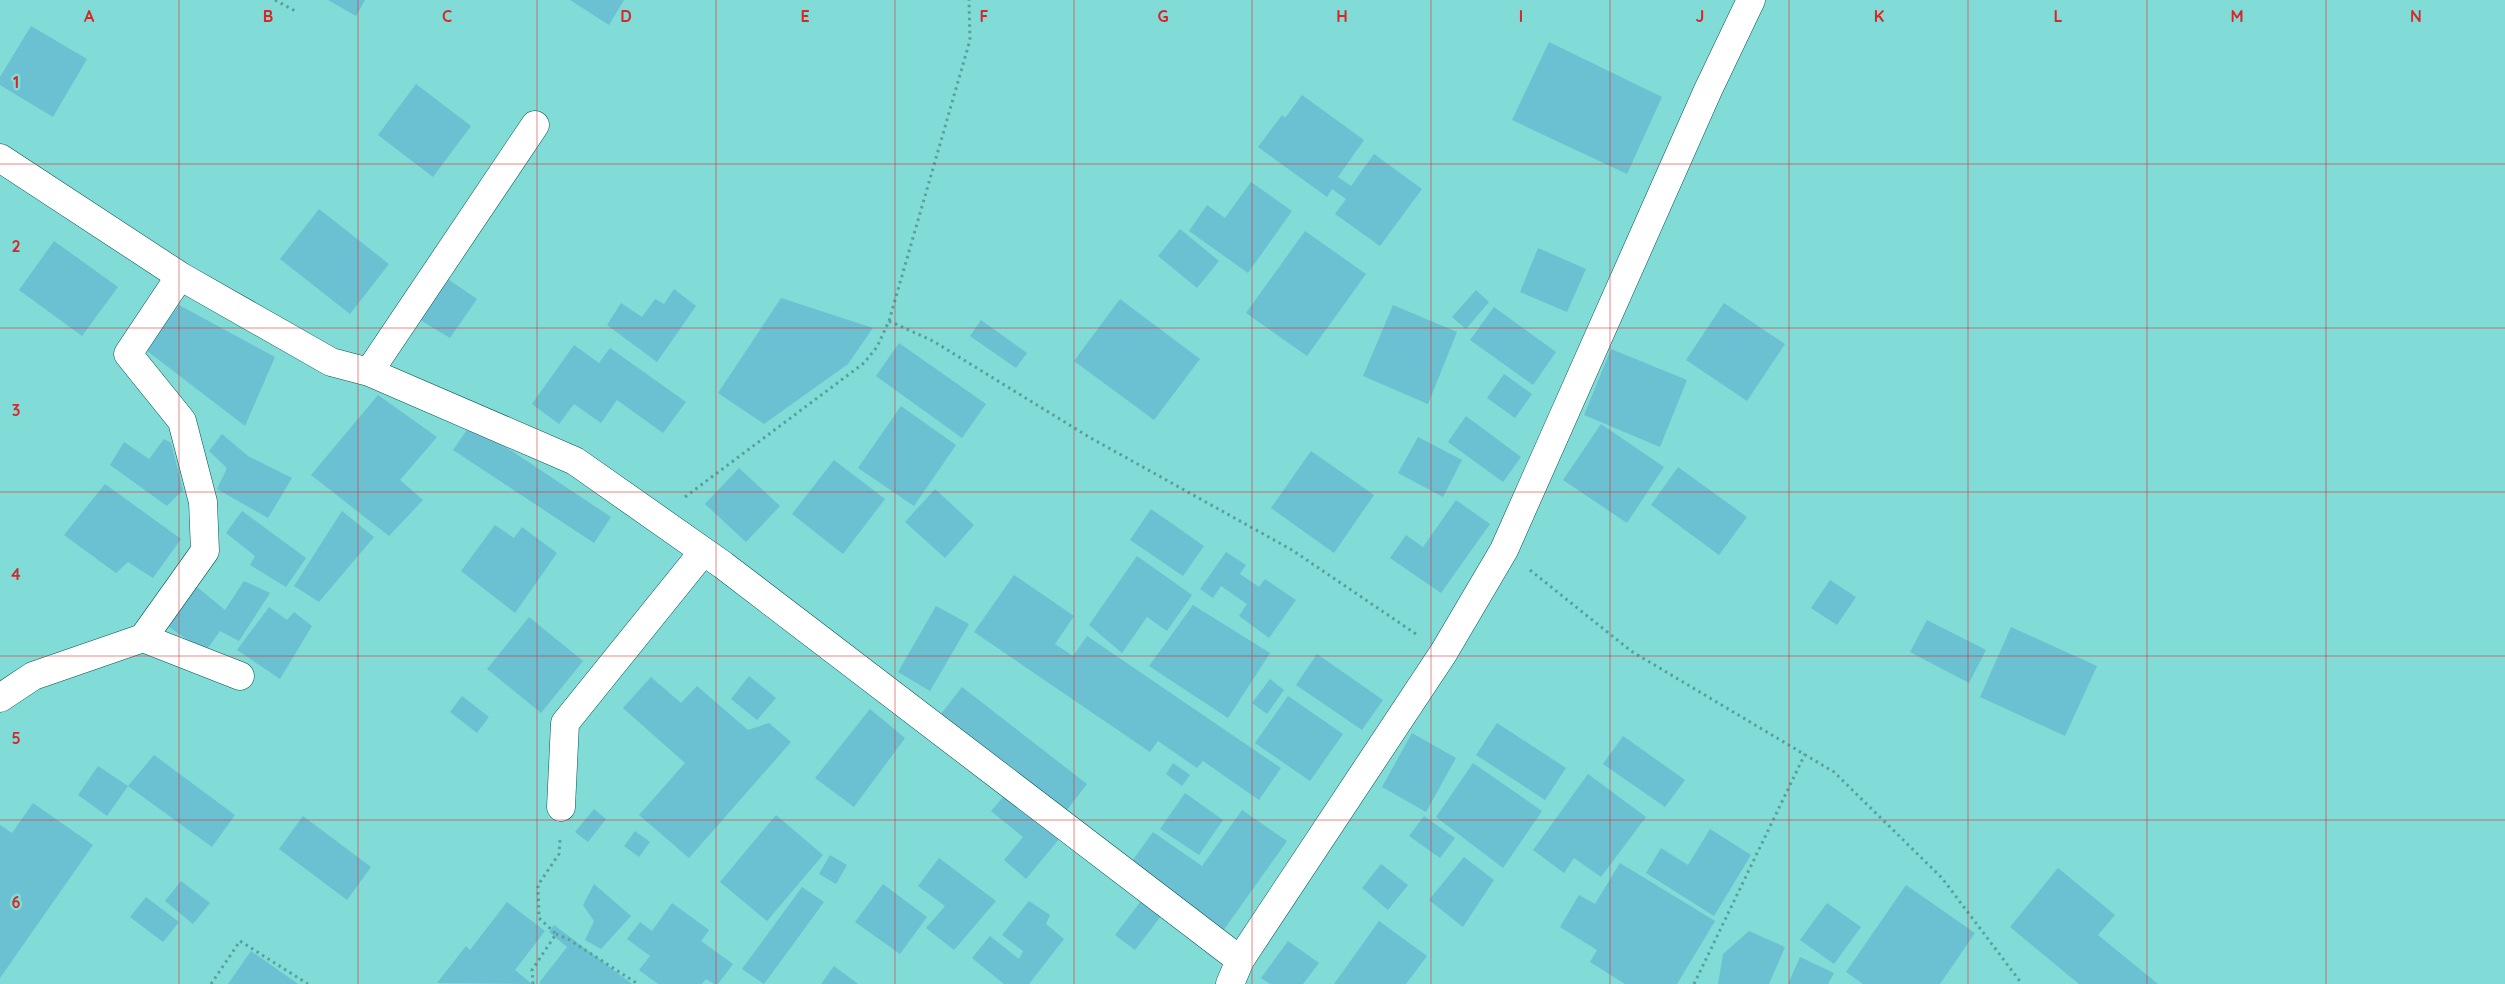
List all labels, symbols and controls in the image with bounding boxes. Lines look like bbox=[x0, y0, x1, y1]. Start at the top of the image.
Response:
text: A bbox=[84, 6, 95, 26]
text: B bbox=[263, 6, 273, 26]
text: C bbox=[442, 6, 452, 26]
text: D bbox=[620, 6, 632, 26]
text: E bbox=[800, 6, 810, 26]
text: F bbox=[980, 6, 989, 26]
text: G bbox=[1157, 6, 1169, 26]
text: H bbox=[1336, 6, 1348, 26]
text: I bbox=[1519, 6, 1523, 26]
text: J bbox=[1696, 6, 1704, 26]
text: K bbox=[1874, 6, 1884, 26]
text: L bbox=[2054, 6, 2063, 26]
text: M bbox=[2230, 6, 2244, 26]
text: N bbox=[2410, 6, 2422, 26]
text: 1 bbox=[13, 72, 19, 92]
text: 2 bbox=[11, 236, 21, 256]
text: 3 bbox=[12, 400, 20, 420]
text: 4 bbox=[11, 564, 21, 584]
text: 5 bbox=[11, 728, 21, 748]
text: 6 bbox=[12, 892, 21, 912]

